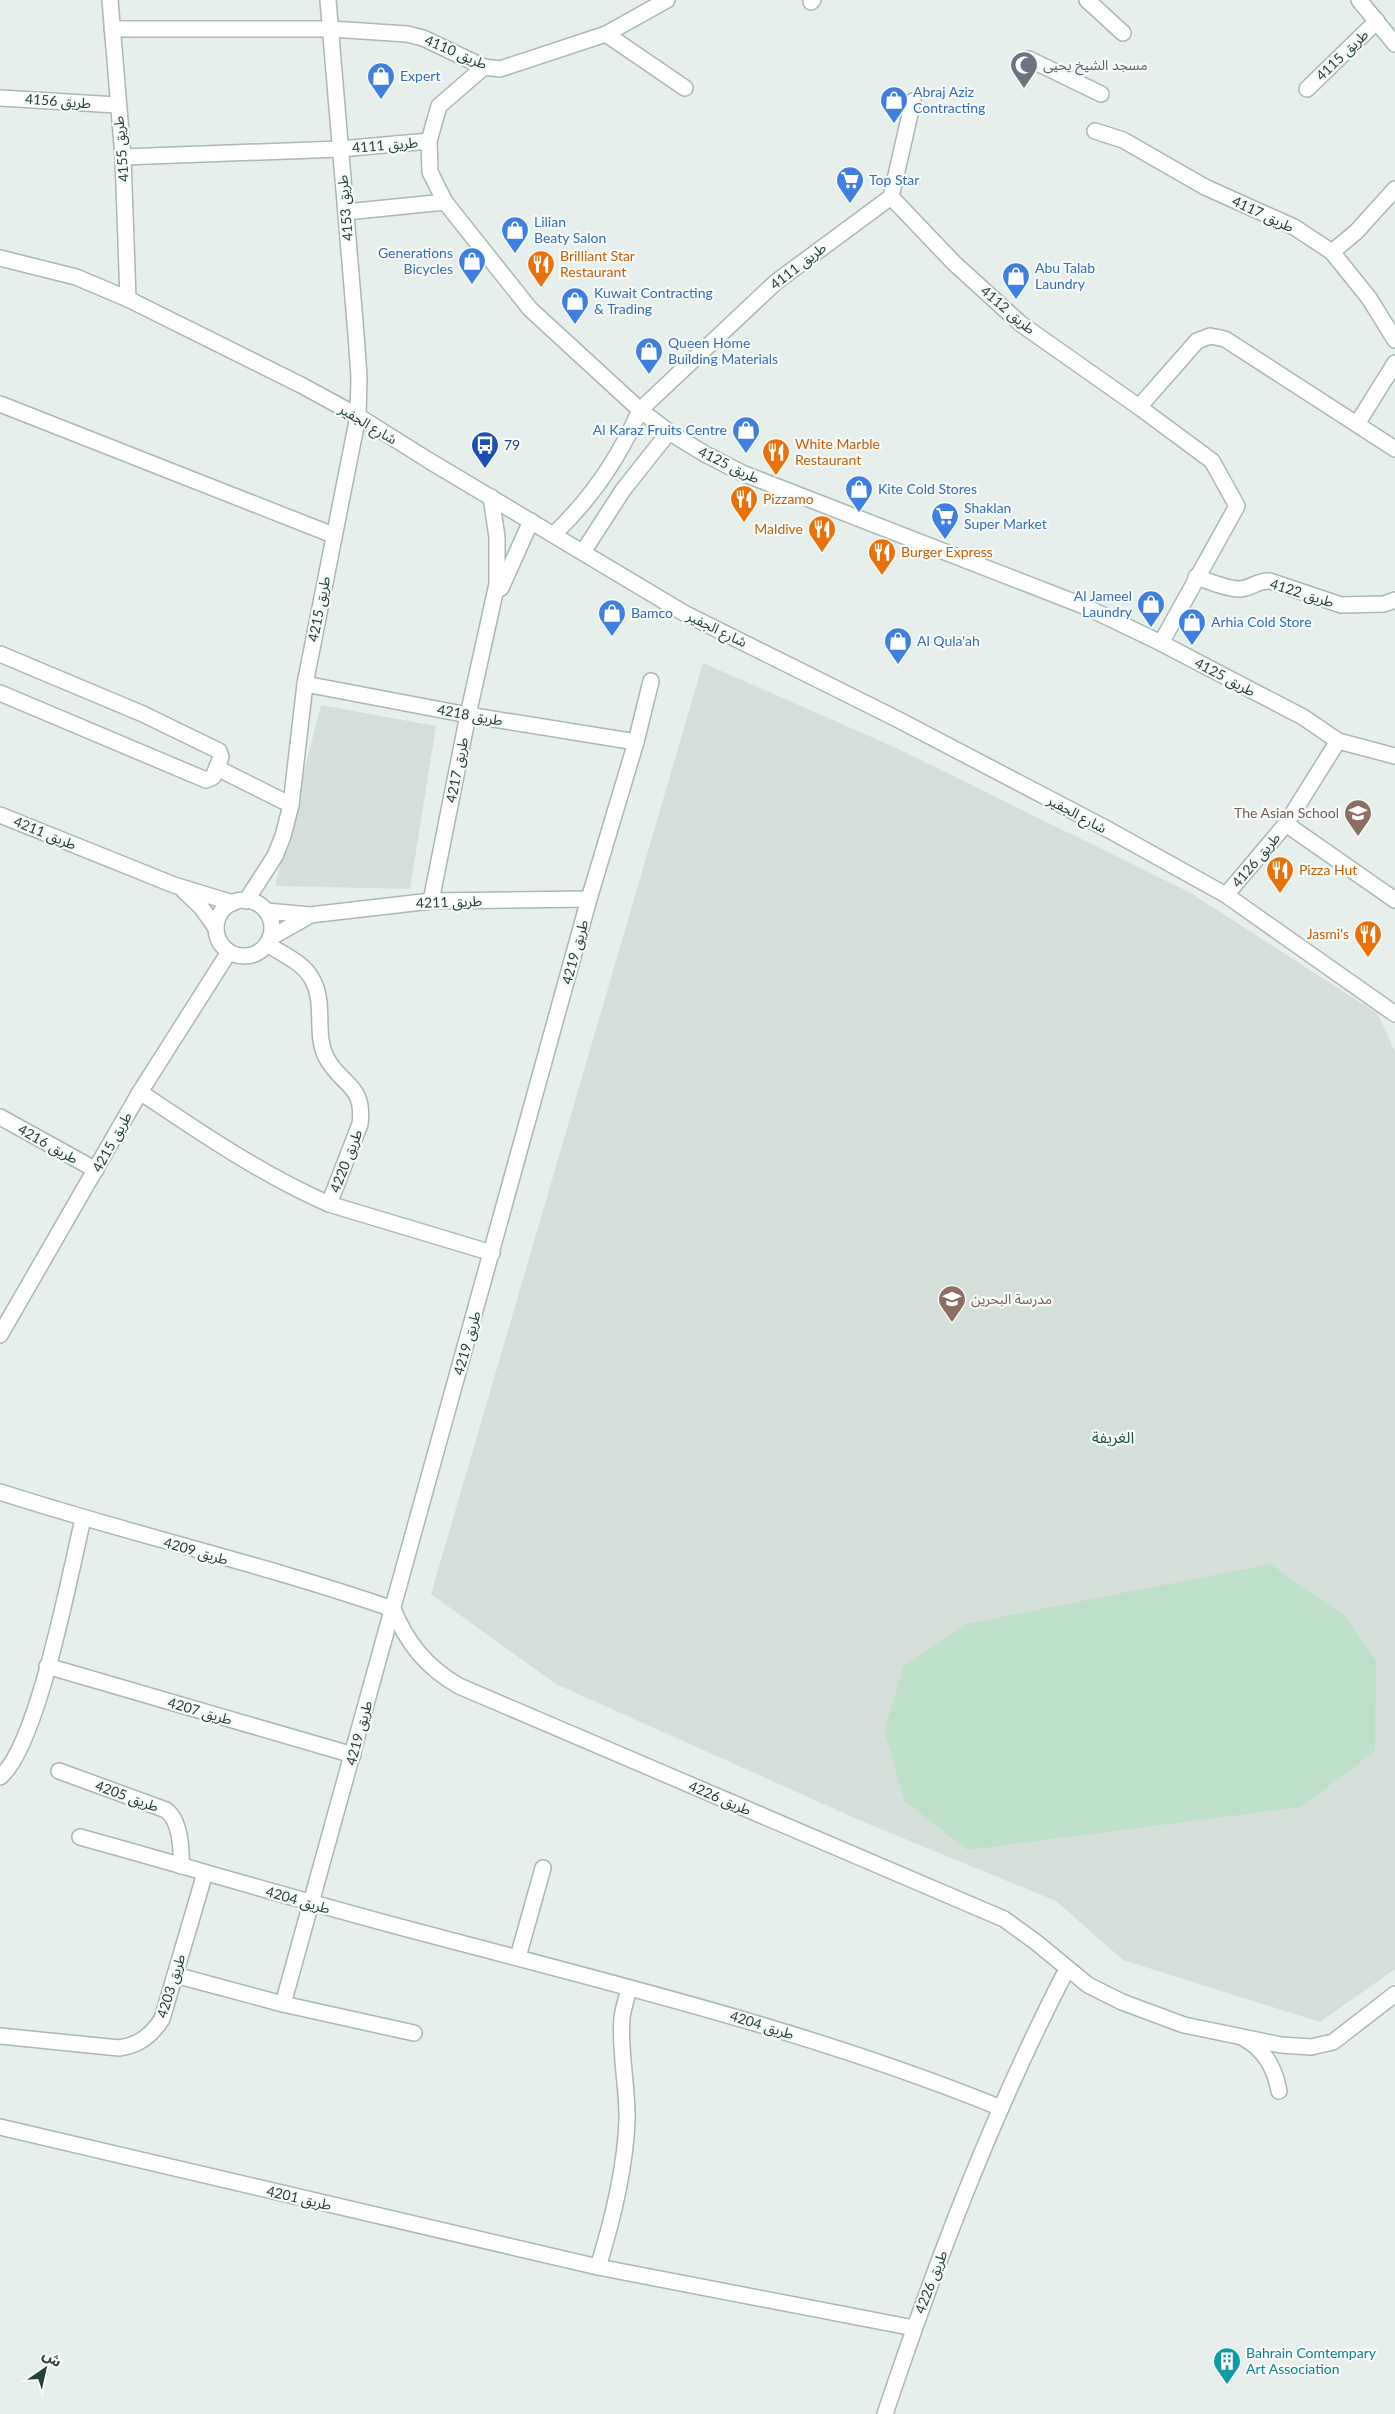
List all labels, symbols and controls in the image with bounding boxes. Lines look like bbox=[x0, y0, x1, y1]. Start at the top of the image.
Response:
street label: طريق 4115 bbox=[1312, 26, 1373, 85]
street label: طريق 4110 bbox=[422, 31, 490, 74]
mosque icon: مسجد الشيخ يحيى bbox=[1009, 50, 1039, 89]
place label: مسجد الشيخ يحيى bbox=[1043, 56, 1148, 76]
shop icon: Expert bbox=[366, 61, 396, 100]
place label: Expert bbox=[400, 67, 440, 84]
place label: Abraj Aziz Contracting bbox=[913, 83, 985, 116]
shop icon: Abraj Aziz Contracting bbox=[879, 85, 909, 124]
street label: طريق 4156 bbox=[24, 90, 92, 113]
street label: طريق 4155 bbox=[109, 115, 134, 183]
street label: طريق 4111 bbox=[351, 133, 419, 158]
supermarket icon: Top Star bbox=[835, 165, 865, 204]
place label: Top Star bbox=[869, 171, 919, 188]
street label: طريق 4153 bbox=[333, 174, 358, 242]
street label: طريق 4117 bbox=[1229, 192, 1297, 237]
place label: Lilian Beaty Salon bbox=[534, 213, 606, 246]
shop icon: Lilian Beaty Salon bbox=[500, 215, 530, 254]
street label: طريق 4111 bbox=[766, 239, 830, 294]
place label: Generations Bicycles bbox=[378, 244, 453, 277]
shop icon: Generations Bicycles bbox=[457, 246, 487, 285]
place label: Brilliant Star Restaurant bbox=[560, 247, 635, 280]
restaurant icon: Brilliant Star Restaurant bbox=[526, 249, 556, 288]
place label: Abu Talab Laundry bbox=[1035, 259, 1095, 292]
shop icon: Abu Talab Laundry bbox=[1001, 261, 1031, 300]
street label: طريق 4112 bbox=[976, 282, 1039, 339]
place label: Kuwait Contracting & Trading bbox=[594, 284, 713, 317]
shop icon: Kuwait Contracting & Trading bbox=[560, 286, 590, 325]
place label: Queen Home Building Materials bbox=[668, 334, 778, 367]
shop icon: Queen Home Building Materials bbox=[634, 336, 664, 375]
street label: شارع الجفير bbox=[334, 399, 400, 450]
shop icon: Al Karaz Fruits Centre bbox=[731, 415, 761, 454]
place label: Al Karaz Fruits Centre bbox=[593, 421, 727, 438]
bus stop icon: 79 bbox=[470, 430, 500, 469]
place label: White Marble Restaurant bbox=[795, 435, 880, 468]
place label: 79 bbox=[504, 436, 520, 453]
restaurant icon: White Marble Restaurant bbox=[761, 437, 791, 476]
street label: طريق 4125 bbox=[695, 442, 763, 488]
shop icon: Kite Cold Stores bbox=[844, 474, 874, 513]
place label: Kite Cold Stores bbox=[878, 480, 977, 497]
restaurant icon: Pizzamo bbox=[729, 484, 759, 523]
place label: Pizzamo bbox=[763, 490, 814, 507]
place label: Shaklan Super Market bbox=[964, 499, 1047, 532]
supermarket icon: Shaklan Super Market bbox=[930, 501, 960, 540]
restaurant icon: Maldive bbox=[807, 514, 837, 553]
place label: Maldive bbox=[754, 520, 803, 537]
restaurant icon: Burger Express bbox=[867, 537, 897, 576]
place label: Burger Express bbox=[901, 543, 993, 560]
street label: طريق 4215 bbox=[304, 575, 335, 643]
street label: طريق 4122 bbox=[1267, 575, 1336, 612]
place label: Al Jameel Laundry bbox=[1074, 587, 1133, 620]
shop icon: Al Jameel Laundry bbox=[1136, 589, 1166, 628]
shop icon: Bamco bbox=[597, 598, 627, 637]
place label: Bamco bbox=[631, 604, 673, 621]
street label: شارع الجفير bbox=[682, 606, 750, 653]
shop icon: Arhia Cold Store bbox=[1177, 607, 1207, 646]
place label: Arhia Cold Store bbox=[1211, 613, 1312, 630]
shop icon: Al Qula'ah bbox=[883, 626, 913, 665]
place label: Al Qula'ah bbox=[917, 632, 980, 649]
street label: طريق 4125 bbox=[1191, 654, 1258, 701]
street label: طريق 4218 bbox=[436, 700, 504, 731]
street label: طريق 4217 bbox=[442, 736, 473, 804]
street label: شارع الجفير bbox=[1042, 790, 1110, 839]
school or university icon: The Asian School bbox=[1343, 798, 1373, 837]
place label: The Asian School bbox=[1234, 804, 1339, 821]
street label: طريق 4211 bbox=[11, 812, 79, 855]
street label: طريق 4126 bbox=[1228, 829, 1285, 892]
restaurant icon: Pizza Hut bbox=[1265, 855, 1295, 894]
place label: Pizza Hut bbox=[1299, 861, 1357, 878]
street label: طريق 4211 bbox=[416, 892, 482, 913]
street label: طريق 4219 bbox=[558, 918, 593, 987]
restaurant icon: Jasmi's bbox=[1353, 919, 1383, 958]
place label: Jasmi's bbox=[1307, 925, 1349, 942]
street label: طريق 4215 bbox=[88, 1109, 137, 1176]
street label: طريق 4216 bbox=[14, 1120, 81, 1169]
street label: طريق 4220 bbox=[326, 1127, 367, 1195]
school or university icon: مدرسة البحرين bbox=[937, 1284, 967, 1323]
place label: مدرسة البحرين bbox=[971, 1290, 1052, 1308]
street label: طريق 4219 bbox=[449, 1309, 486, 1378]
district label: الغريفة bbox=[1092, 1427, 1134, 1447]
street label: طريق 4209 bbox=[161, 1533, 230, 1570]
street label: طريق 4207 bbox=[165, 1693, 234, 1730]
street label: طريق 4219 bbox=[342, 1699, 377, 1768]
street label: طريق 4205 bbox=[92, 1776, 161, 1817]
street label: طريق 4226 bbox=[686, 1777, 754, 1820]
street label: طريق 4204 bbox=[263, 1882, 332, 1919]
street label: طريق 4203 bbox=[153, 1952, 190, 2021]
street label: طريق 4204 bbox=[727, 2007, 796, 2044]
street label: طريق 4201 bbox=[265, 2182, 333, 2215]
street label: طريق 4226 bbox=[911, 2248, 952, 2316]
north arrow bbox=[20, 2344, 70, 2394]
place label: Bahrain Comtempary Art Association bbox=[1246, 2344, 1377, 2377]
text: ش bbox=[40, 2345, 65, 2370]
building icon: Bahrain Comtempary Art Association bbox=[1212, 2346, 1242, 2385]

